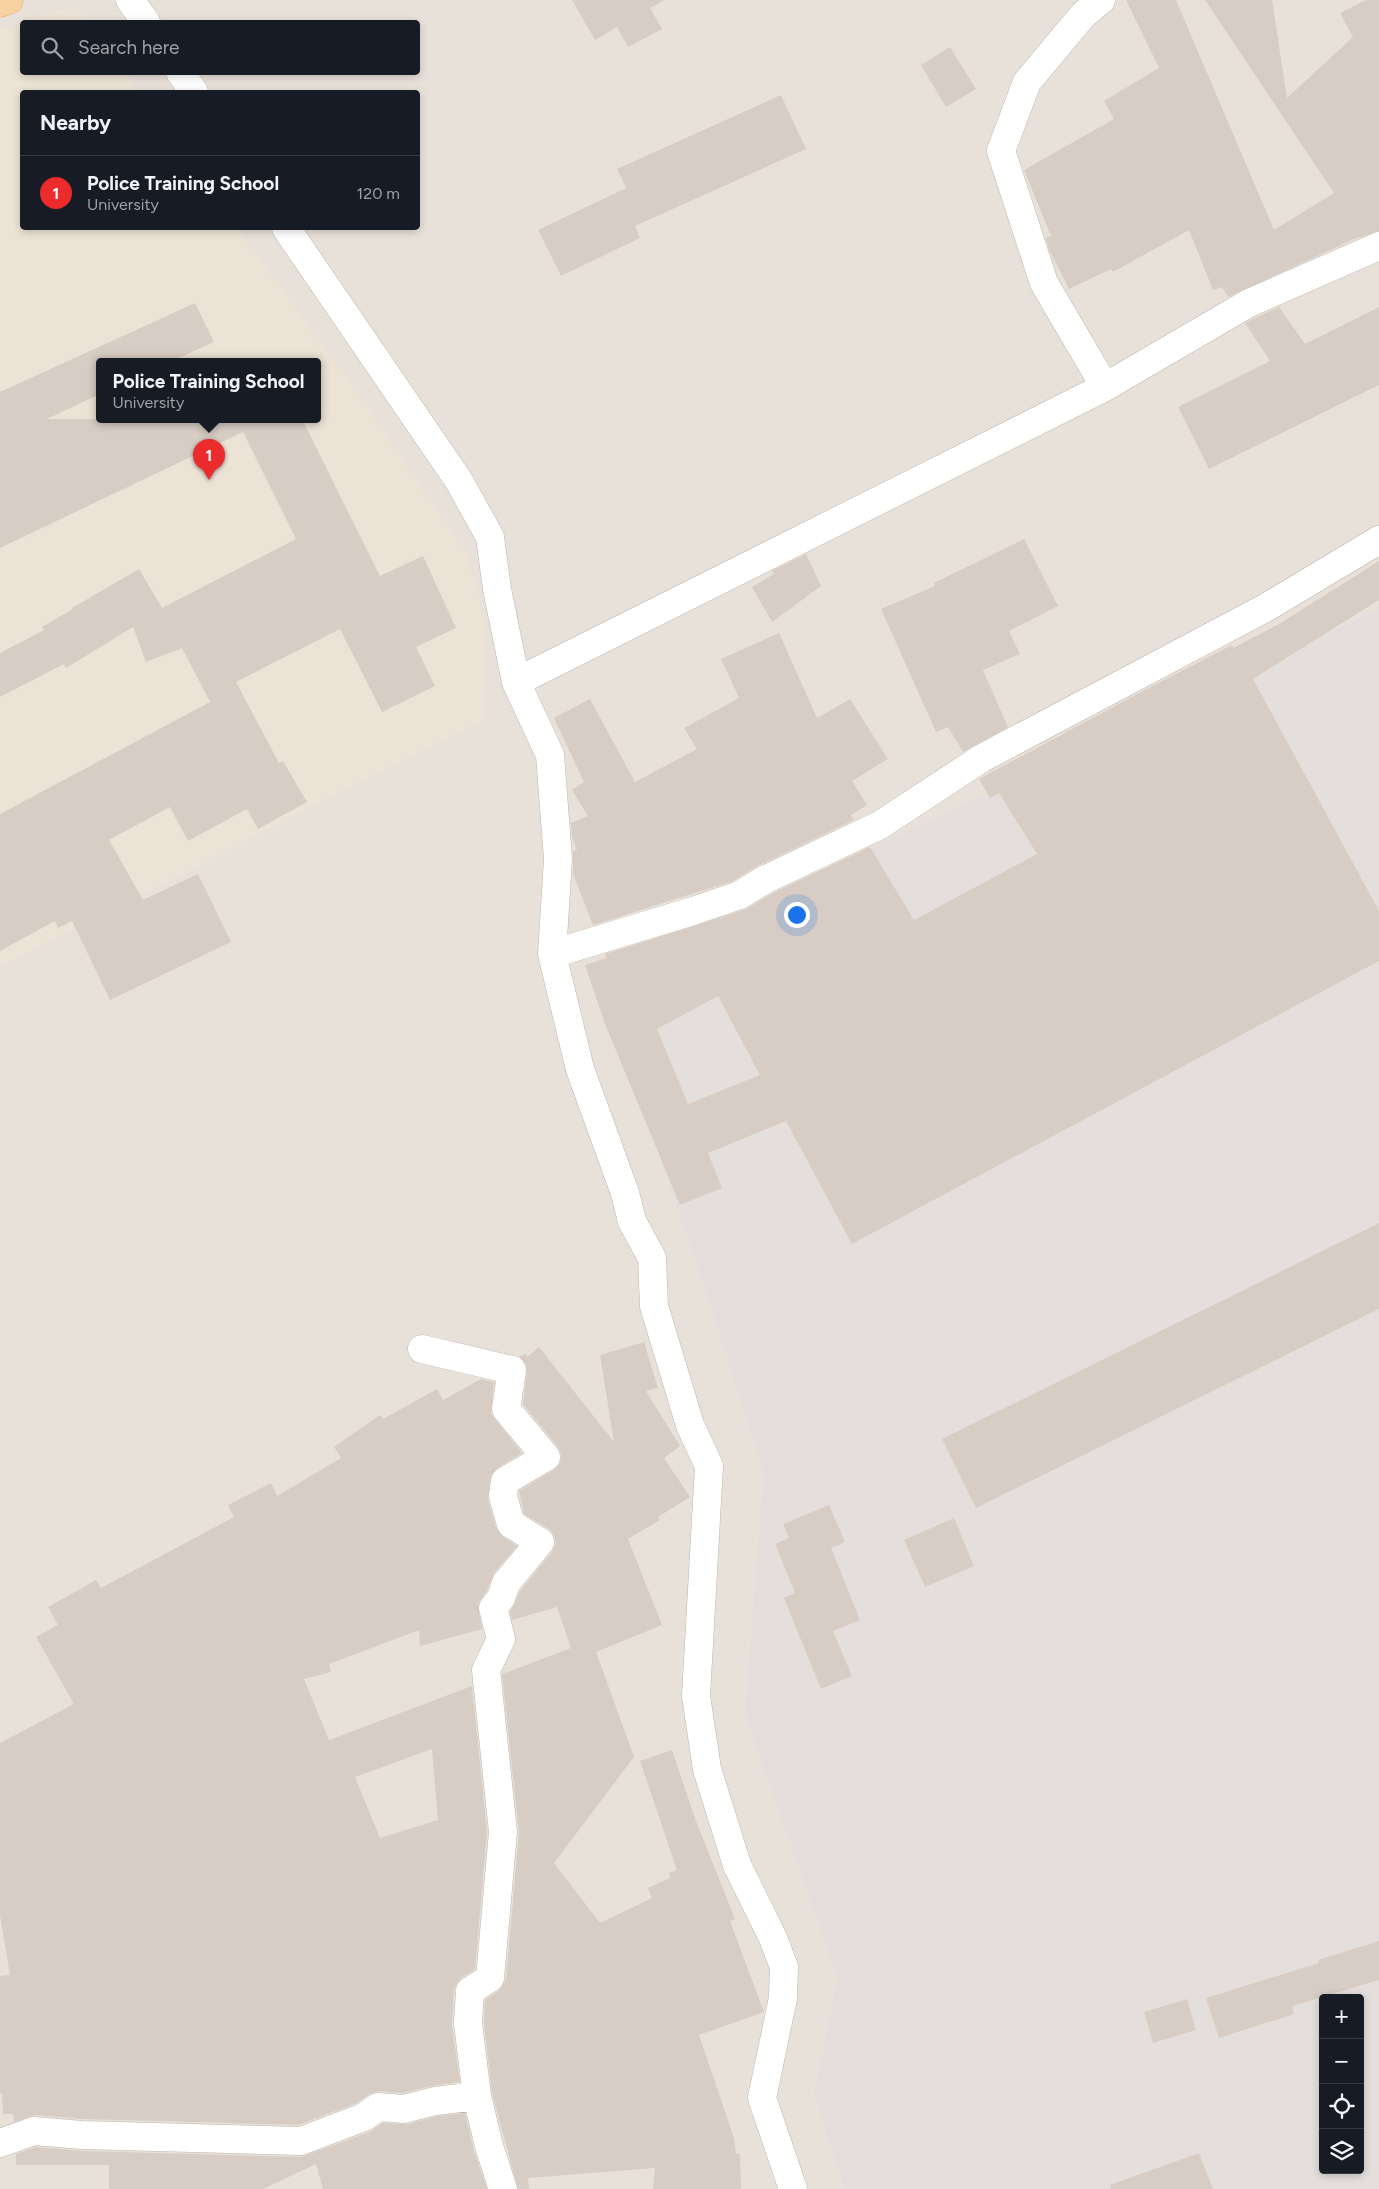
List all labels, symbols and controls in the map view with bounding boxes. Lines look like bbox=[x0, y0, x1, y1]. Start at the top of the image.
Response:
search box bbox=[20, 20, 420, 75]
icon: search bbox=[38, 34, 66, 62]
text: Search here bbox=[78, 36, 180, 59]
text: Nearby bbox=[40, 110, 111, 135]
text: Police Training School bbox=[87, 172, 279, 195]
text: 1 bbox=[53, 184, 59, 203]
text: 120 m bbox=[357, 184, 400, 203]
text: University bbox=[87, 195, 159, 214]
popup bbox=[96, 358, 321, 423]
text: Police Training School bbox=[112, 370, 305, 393]
text: University bbox=[112, 393, 184, 412]
pin: 1 bbox=[193, 439, 225, 480]
your location bbox=[784, 902, 810, 928]
map controls bbox=[1319, 1994, 1364, 2174]
button: + bbox=[1319, 1994, 1364, 2039]
button: − bbox=[1319, 2039, 1364, 2084]
button: locate bbox=[1319, 2084, 1364, 2129]
button: layers bbox=[1319, 2129, 1364, 2174]

